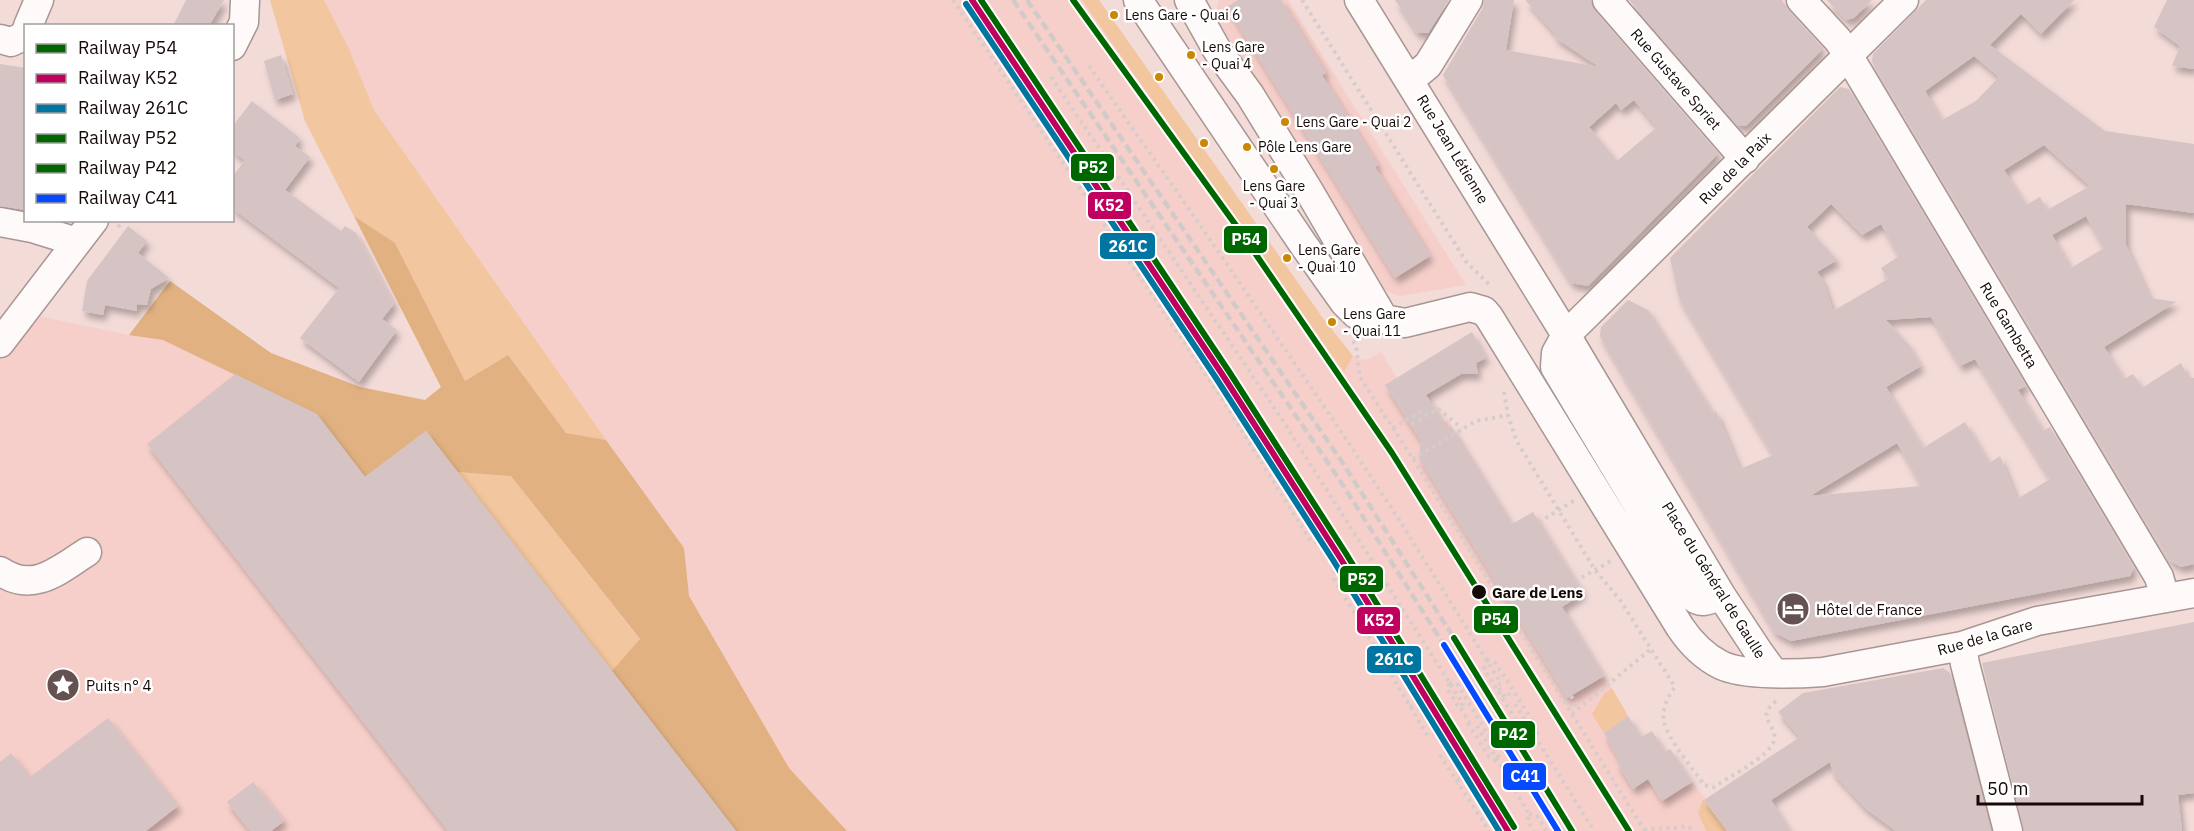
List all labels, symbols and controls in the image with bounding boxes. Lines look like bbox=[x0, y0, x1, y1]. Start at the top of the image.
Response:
place label: Lens Gare - Quai 6 bbox=[1125, 6, 1240, 24]
marker: Lens Gare - Quai 6 bbox=[1108, 9, 1120, 21]
legend bbox=[24, 24, 234, 222]
street label: Rue Gustave Spriet bbox=[1627, 24, 1725, 134]
text: Railway P54 bbox=[78, 36, 177, 59]
place label: Lens Gare - Quai 4 bbox=[1202, 38, 1265, 73]
marker: Lens Gare - Quai 4 bbox=[1185, 49, 1197, 61]
text: Railway K52 bbox=[78, 66, 178, 89]
unlabelled marker bbox=[1153, 71, 1165, 83]
street label: Rue Jean Létienne bbox=[1413, 91, 1493, 207]
text: Railway 261C bbox=[78, 96, 188, 119]
place label: Lens Gare - Quai 2 bbox=[1296, 113, 1411, 131]
marker: Lens Gare - Quai 2 bbox=[1279, 116, 1291, 128]
text: Railway P52 bbox=[78, 126, 177, 149]
street label: Rue de la Paix bbox=[1695, 128, 1775, 208]
unlabelled marker bbox=[1198, 137, 1210, 149]
place label: Pôle Lens Gare bbox=[1258, 138, 1352, 156]
marker: Pôle Lens Gare bbox=[1241, 141, 1253, 153]
line badge: P52 bbox=[1070, 153, 1115, 182]
text: Railway P42 bbox=[78, 156, 177, 179]
text: P52 bbox=[1078, 157, 1108, 177]
marker: Lens Gare - Quai 3 bbox=[1268, 163, 1280, 175]
place label: Lens Gare - Quai 3 bbox=[1243, 177, 1306, 212]
text: Railway C41 bbox=[78, 186, 177, 209]
line badge: K52 bbox=[1087, 191, 1132, 220]
text: K52 bbox=[1094, 195, 1124, 215]
line badge: P54 bbox=[1223, 225, 1268, 254]
text: P54 bbox=[1231, 229, 1261, 249]
line badge: 261C bbox=[1099, 232, 1156, 260]
text: 261C bbox=[1108, 236, 1148, 256]
place label: Lens Gare - Quai 10 bbox=[1298, 241, 1361, 276]
marker: Lens Gare - Quai 10 bbox=[1281, 252, 1293, 264]
street label: Rue Gambetta bbox=[1976, 279, 2042, 371]
place label: Lens Gare - Quai 11 bbox=[1343, 305, 1406, 340]
marker: Lens Gare - Quai 11 bbox=[1326, 316, 1338, 328]
street label: Place du Général de Gaulle bbox=[1658, 498, 1770, 662]
line badge: P52 bbox=[1339, 565, 1384, 593]
text: P52 bbox=[1347, 569, 1377, 589]
marker: Gare de Lens bbox=[1470, 583, 1488, 601]
place label: Gare de Lens bbox=[1492, 583, 1584, 602]
hotel icon: Hôtel de France bbox=[1775, 591, 1811, 627]
place label: Hôtel de France bbox=[1816, 600, 1922, 619]
line badge: P54 bbox=[1473, 605, 1519, 634]
line badge: K52 bbox=[1356, 606, 1401, 635]
text: P54 bbox=[1481, 609, 1511, 629]
text: K52 bbox=[1364, 610, 1394, 630]
street label: Rue de la Gare bbox=[1935, 614, 2035, 660]
line badge: 261C bbox=[1366, 645, 1422, 674]
text: 261C bbox=[1374, 649, 1414, 669]
place icon: Puits n° 4 bbox=[45, 667, 81, 703]
place label: Puits n° 4 bbox=[86, 676, 152, 695]
line badge: P42 bbox=[1490, 720, 1536, 749]
text: P42 bbox=[1498, 724, 1528, 744]
line badge: C41 bbox=[1502, 762, 1547, 791]
text: C41 bbox=[1510, 766, 1540, 786]
scale bar bbox=[1978, 768, 2142, 806]
text: 50 m bbox=[1987, 777, 2029, 800]

